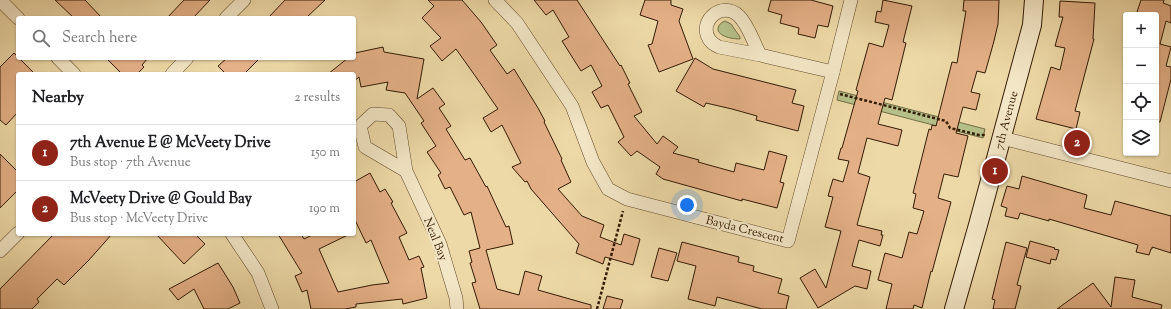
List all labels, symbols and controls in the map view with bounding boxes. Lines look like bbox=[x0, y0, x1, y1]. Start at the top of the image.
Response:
map controls bbox=[1123, 12, 1159, 156]
button: + bbox=[1123, 12, 1159, 48]
search box bbox=[16, 16, 356, 60]
icon: search bbox=[30, 27, 52, 49]
text: Search here bbox=[62, 28, 137, 49]
button: − bbox=[1123, 48, 1159, 84]
button: locate bbox=[1123, 84, 1159, 120]
text: Nearby bbox=[32, 86, 84, 110]
text: 2 results bbox=[295, 89, 340, 107]
street label: 7th Avenue bbox=[991, 89, 1024, 151]
button: layers bbox=[1123, 120, 1159, 156]
pin: 2 bbox=[1064, 128, 1090, 158]
text: 7th Avenue E @ McVeety Drive bbox=[70, 133, 271, 154]
text: 1 bbox=[43, 144, 47, 162]
text: 150 m bbox=[311, 144, 340, 162]
text: Bus stop · 7th Avenue bbox=[70, 154, 191, 172]
pin: 1 bbox=[982, 156, 1008, 186]
text: McVeety Drive @ Gould Bay bbox=[70, 189, 252, 210]
your location bbox=[677, 195, 697, 215]
text: 2 bbox=[42, 200, 48, 218]
text: 190 m bbox=[309, 200, 340, 218]
text: Bus stop · McVeety Drive bbox=[70, 210, 208, 228]
street label: Bayda Crescent bbox=[704, 212, 786, 248]
street label: Neal Bay bbox=[418, 215, 452, 264]

